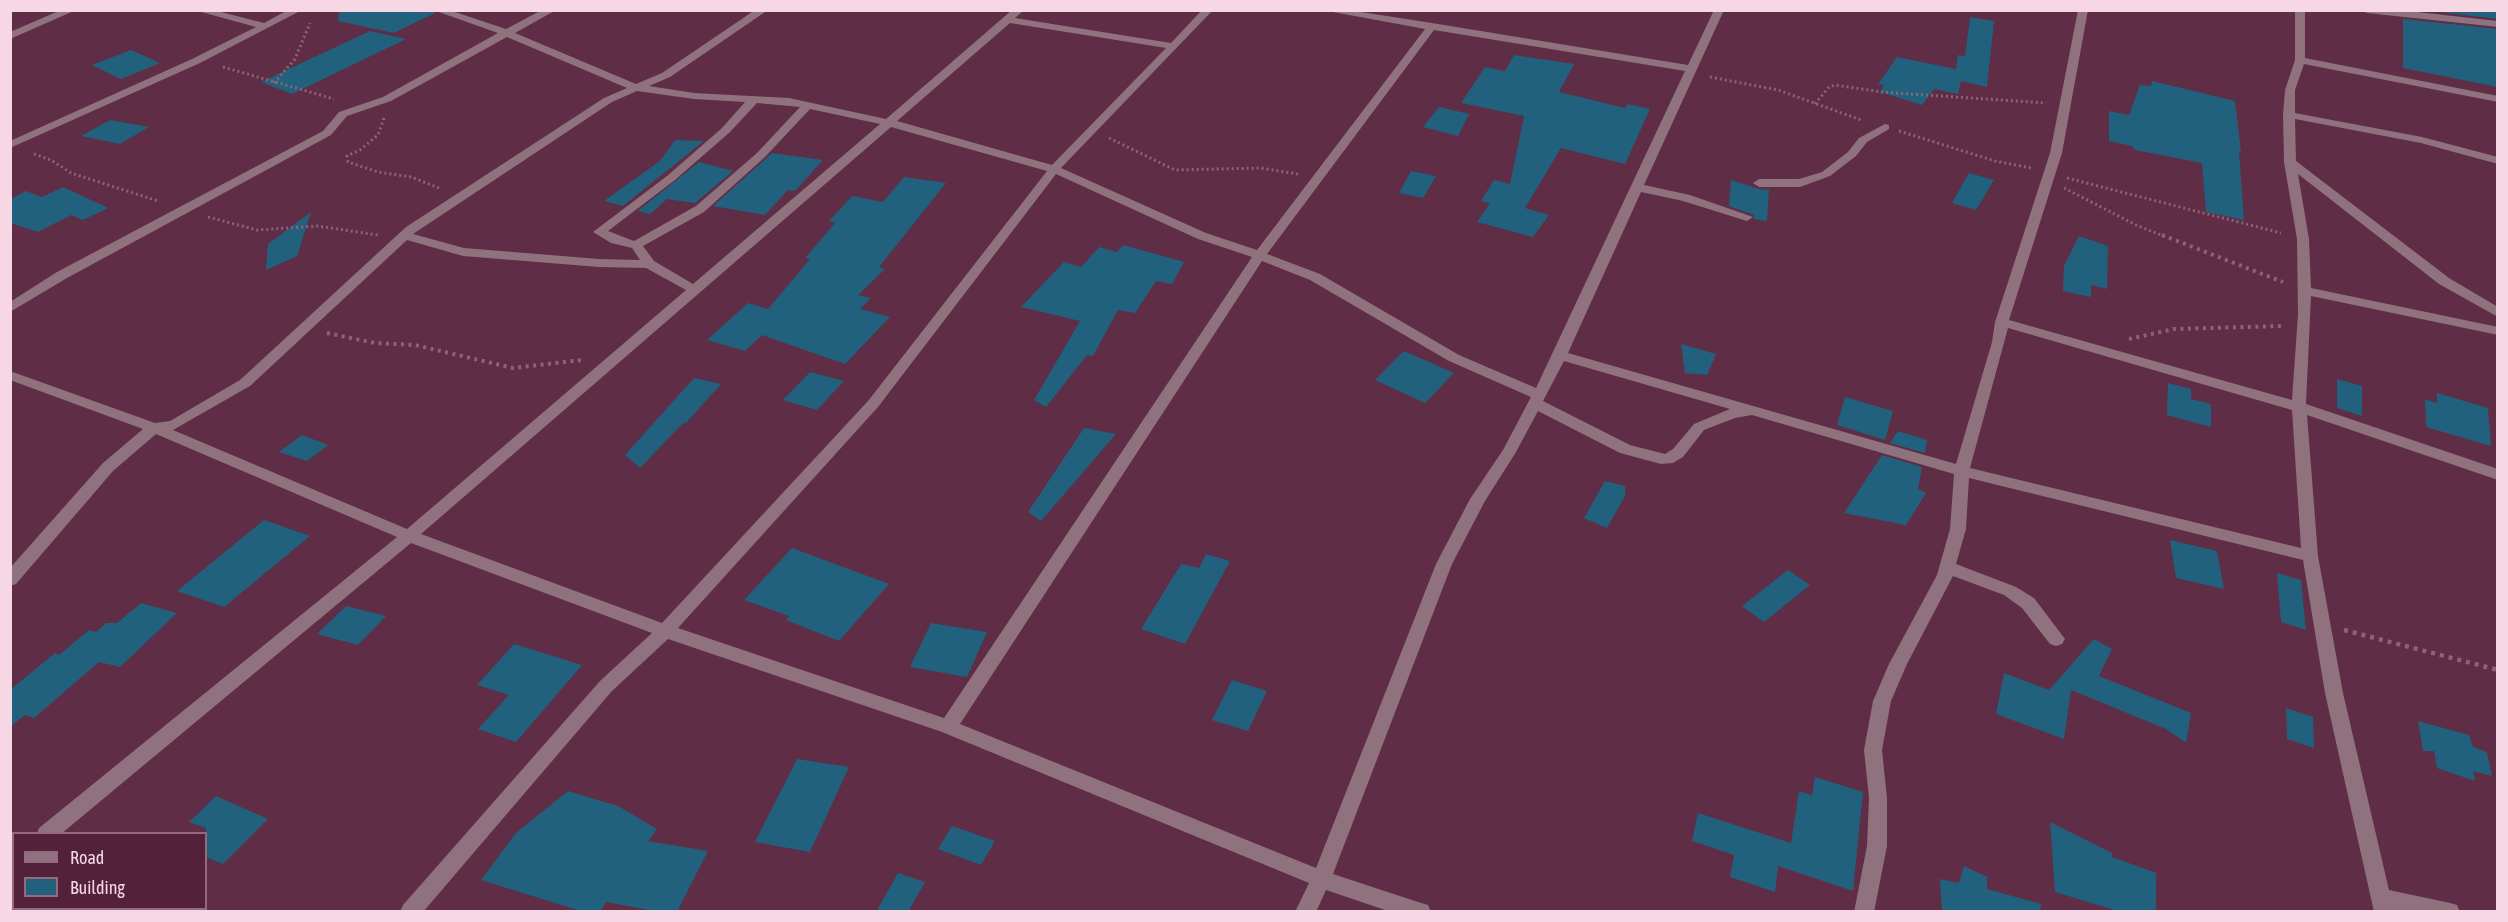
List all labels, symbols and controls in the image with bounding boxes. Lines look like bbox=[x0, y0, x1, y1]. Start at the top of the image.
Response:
legend bbox=[12, 832, 207, 910]
text: Road bbox=[70, 847, 104, 868]
text: Building bbox=[70, 877, 125, 898]

